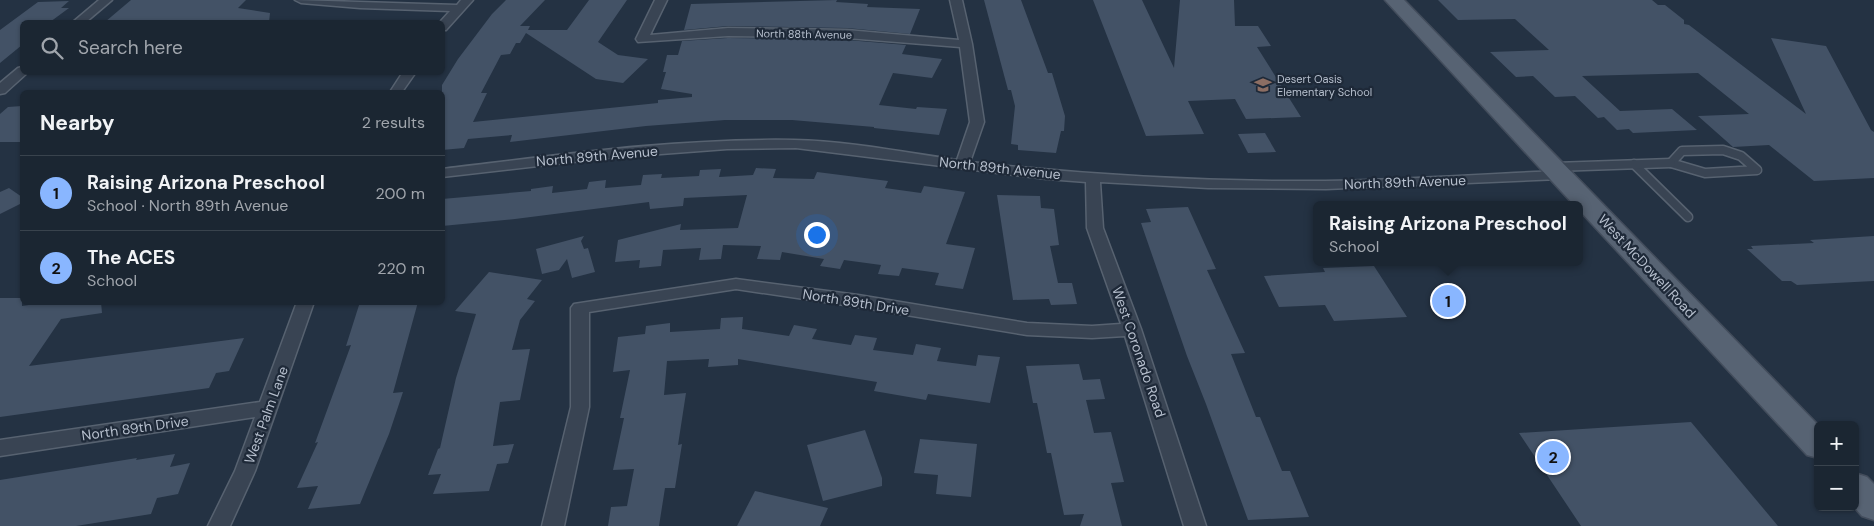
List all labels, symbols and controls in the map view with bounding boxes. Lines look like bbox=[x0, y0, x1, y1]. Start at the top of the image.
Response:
search box bbox=[20, 20, 445, 75]
street label: North 88th Avenue bbox=[756, 26, 852, 42]
icon: search bbox=[38, 34, 66, 62]
text: Search here bbox=[78, 35, 183, 60]
place label: Desert Oasis Elementary School bbox=[1277, 72, 1372, 99]
school or university icon: Desert Oasis Elementary School bbox=[1253, 75, 1273, 95]
text: Nearby bbox=[40, 109, 114, 137]
text: 2 results bbox=[362, 112, 425, 133]
street label: North 89th Avenue bbox=[535, 142, 659, 170]
street label: North 89th Avenue bbox=[938, 153, 1062, 183]
text: Raising Arizona Preschool bbox=[87, 170, 325, 195]
street label: North 89th Avenue bbox=[1344, 171, 1466, 193]
text: 1 bbox=[53, 183, 59, 204]
text: 200 m bbox=[376, 183, 425, 204]
text: School · North 89th Avenue bbox=[87, 195, 288, 216]
popup bbox=[1313, 201, 1583, 266]
street label: West McDowell Road bbox=[1594, 210, 1700, 322]
text: Raising Arizona Preschool bbox=[1329, 211, 1567, 236]
your location bbox=[804, 222, 830, 248]
text: School bbox=[1329, 236, 1379, 257]
text: The ACES bbox=[87, 245, 175, 270]
text: 2 bbox=[51, 258, 61, 279]
text: 220 m bbox=[377, 258, 425, 279]
text: School bbox=[87, 270, 137, 291]
pin: 1 bbox=[1432, 282, 1464, 320]
street label: West Coronado Road bbox=[1108, 284, 1170, 420]
street label: North 89th Drive bbox=[801, 285, 911, 319]
street label: West Palm Lane bbox=[240, 364, 292, 466]
street label: North 89th Drive bbox=[80, 412, 190, 444]
map controls bbox=[1814, 421, 1859, 511]
button: + bbox=[1814, 421, 1859, 466]
pin: 2 bbox=[1537, 438, 1569, 476]
button: − bbox=[1814, 466, 1859, 511]

